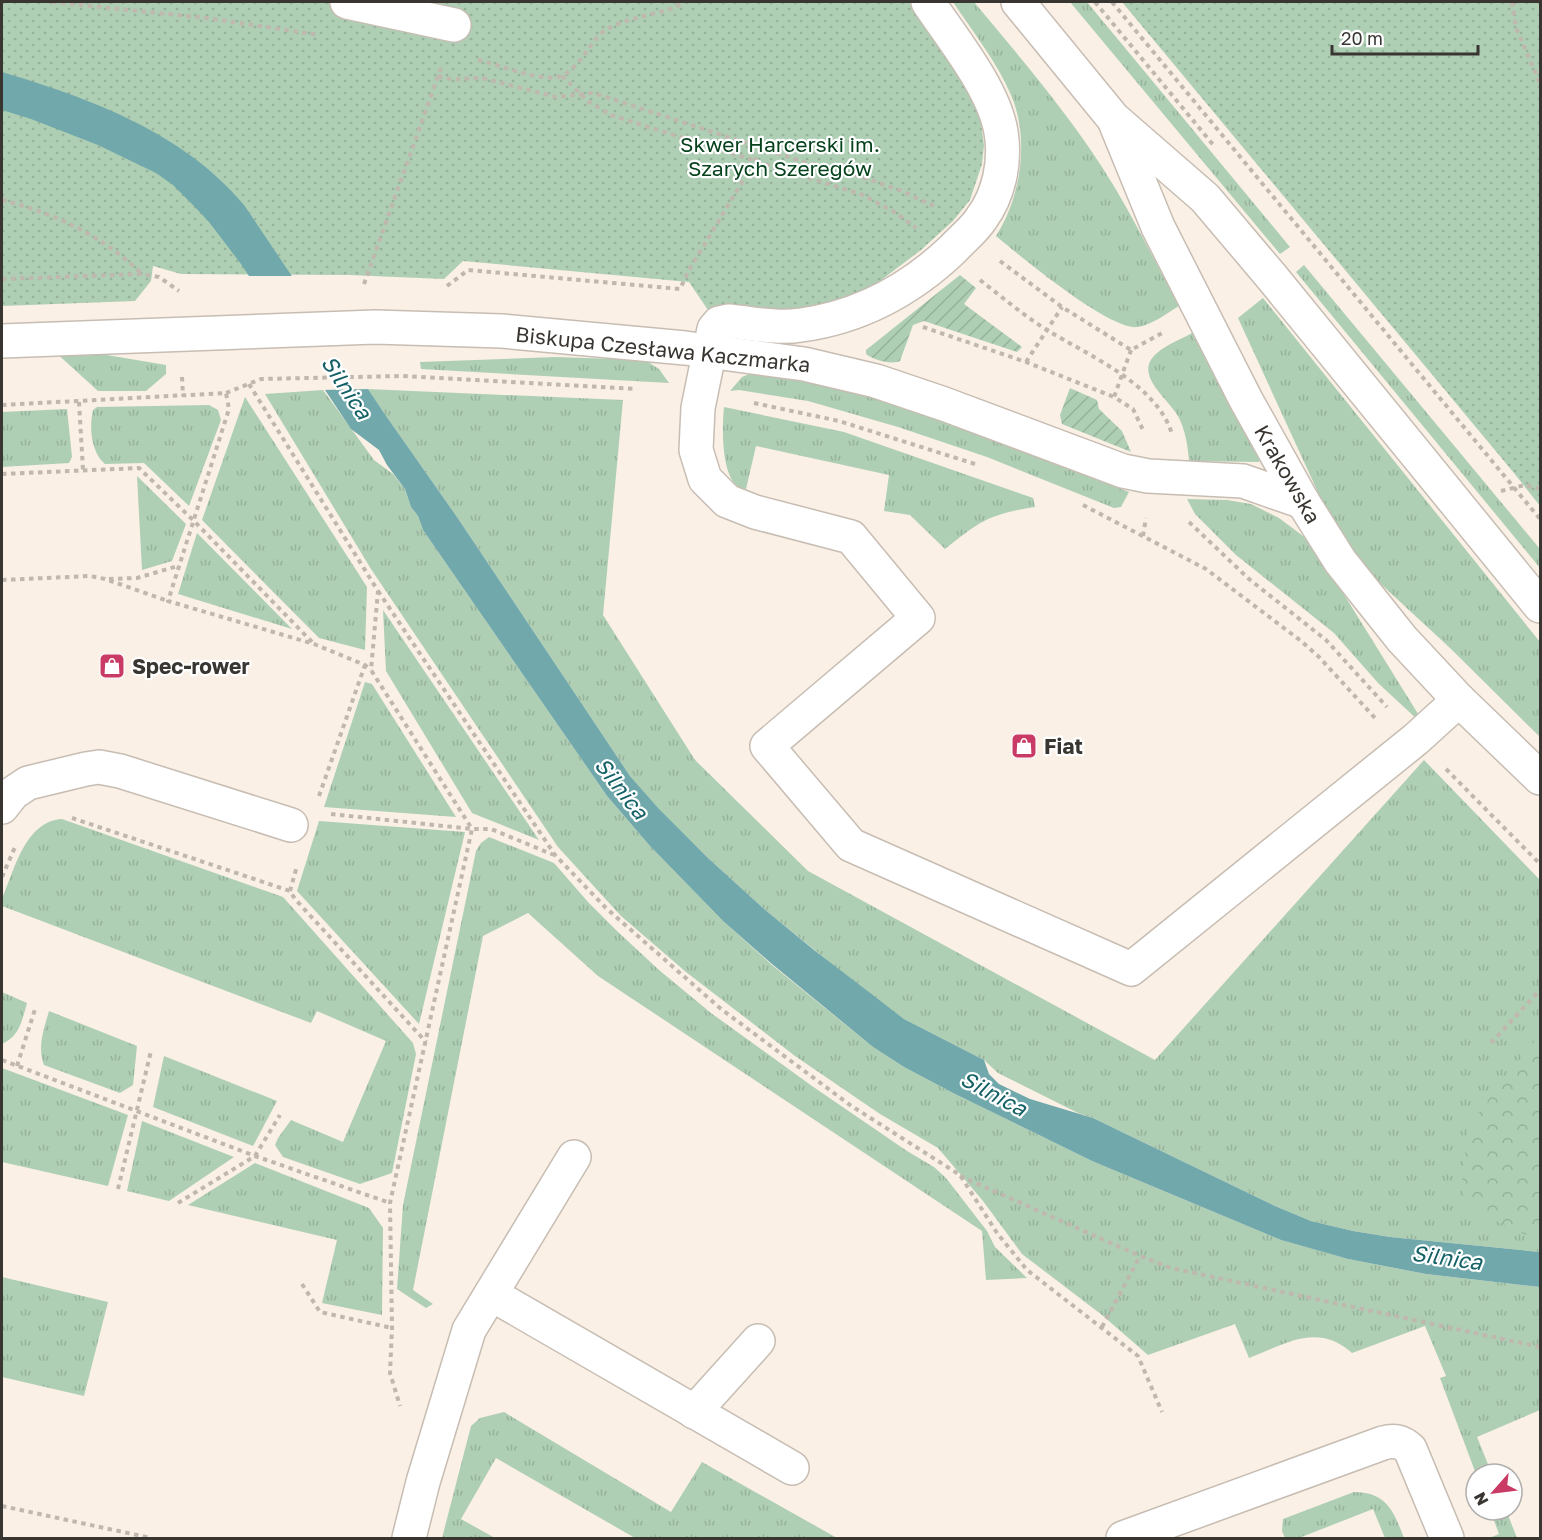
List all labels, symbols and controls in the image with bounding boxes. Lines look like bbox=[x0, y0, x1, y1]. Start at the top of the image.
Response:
scale bar bbox=[1332, 18, 1478, 56]
text: 20 m bbox=[1341, 27, 1383, 49]
park label: Skwer Harcerski im. Szarych Szeregów bbox=[680, 131, 880, 181]
street label: Biskupa Czesława Kaczmarka bbox=[514, 321, 812, 377]
water label: Silnica bbox=[316, 350, 379, 425]
street label: Krakowska bbox=[1249, 420, 1327, 528]
shop icon: Spec-rower bbox=[97, 651, 127, 681]
place label: Spec-rower bbox=[132, 653, 250, 679]
shop icon: Fiat bbox=[1009, 731, 1039, 761]
place label: Fiat bbox=[1044, 733, 1083, 759]
water label: Silnica bbox=[590, 752, 655, 825]
water label: Silnica bbox=[956, 1064, 1033, 1122]
water label: Silnica bbox=[1410, 1239, 1486, 1276]
north arrow bbox=[1464, 1462, 1524, 1522]
text: N bbox=[1469, 1489, 1492, 1509]

